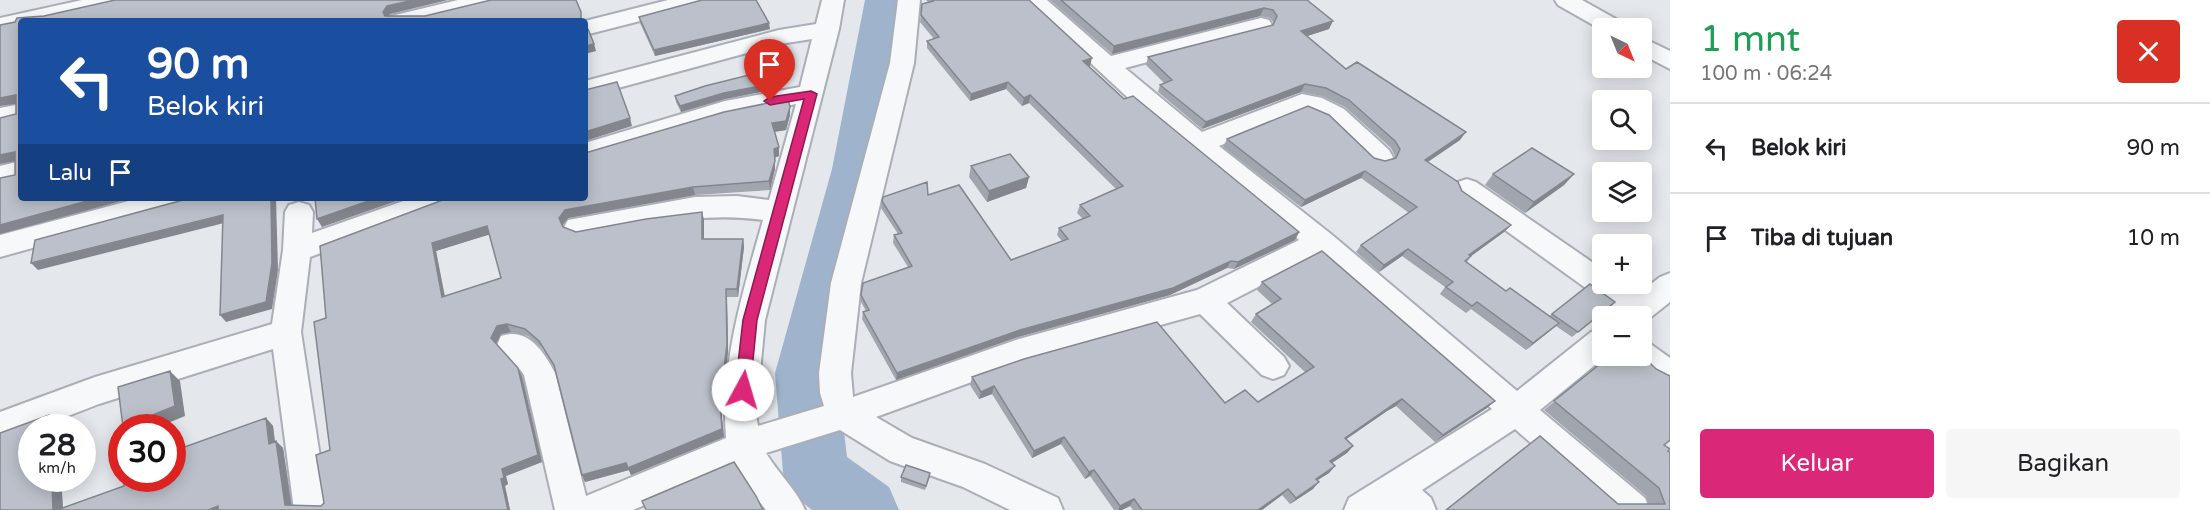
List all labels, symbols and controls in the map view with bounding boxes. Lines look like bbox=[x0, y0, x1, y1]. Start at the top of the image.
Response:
north arrow bbox=[1592, 18, 1652, 78]
map controls bbox=[1592, 18, 1652, 366]
text: 1 mnt bbox=[1700, 18, 1800, 61]
button: close bbox=[2117, 20, 2180, 83]
text: 90 m bbox=[147, 39, 249, 90]
pin bbox=[744, 39, 795, 101]
icon: left bbox=[48, 42, 126, 120]
icon: arrive bbox=[753, 48, 786, 81]
text: 100 m · 06:24 bbox=[1700, 62, 1832, 86]
text: Belok kiri bbox=[147, 90, 264, 123]
button: search bbox=[1592, 90, 1652, 150]
icon: left bbox=[1700, 132, 1733, 165]
text: Belok kiri bbox=[1751, 135, 1847, 161]
text: 90 m bbox=[2126, 135, 2180, 161]
icon: arrive bbox=[104, 156, 137, 189]
text: Lalu bbox=[48, 160, 92, 186]
button: layers bbox=[1592, 162, 1652, 222]
icon: arrive bbox=[1700, 222, 1733, 255]
text: Tiba di tujuan bbox=[1751, 225, 1893, 251]
text: 10 m bbox=[2126, 225, 2180, 251]
button: + bbox=[1592, 234, 1652, 294]
button: − bbox=[1592, 306, 1652, 366]
position arrow bbox=[711, 358, 775, 422]
speed limit sign: 30 bbox=[108, 414, 186, 492]
text: 28 bbox=[38, 427, 76, 464]
button: Keluar bbox=[1700, 429, 1934, 498]
button: Bagikan bbox=[1946, 429, 2180, 498]
text: km/h bbox=[38, 459, 76, 477]

